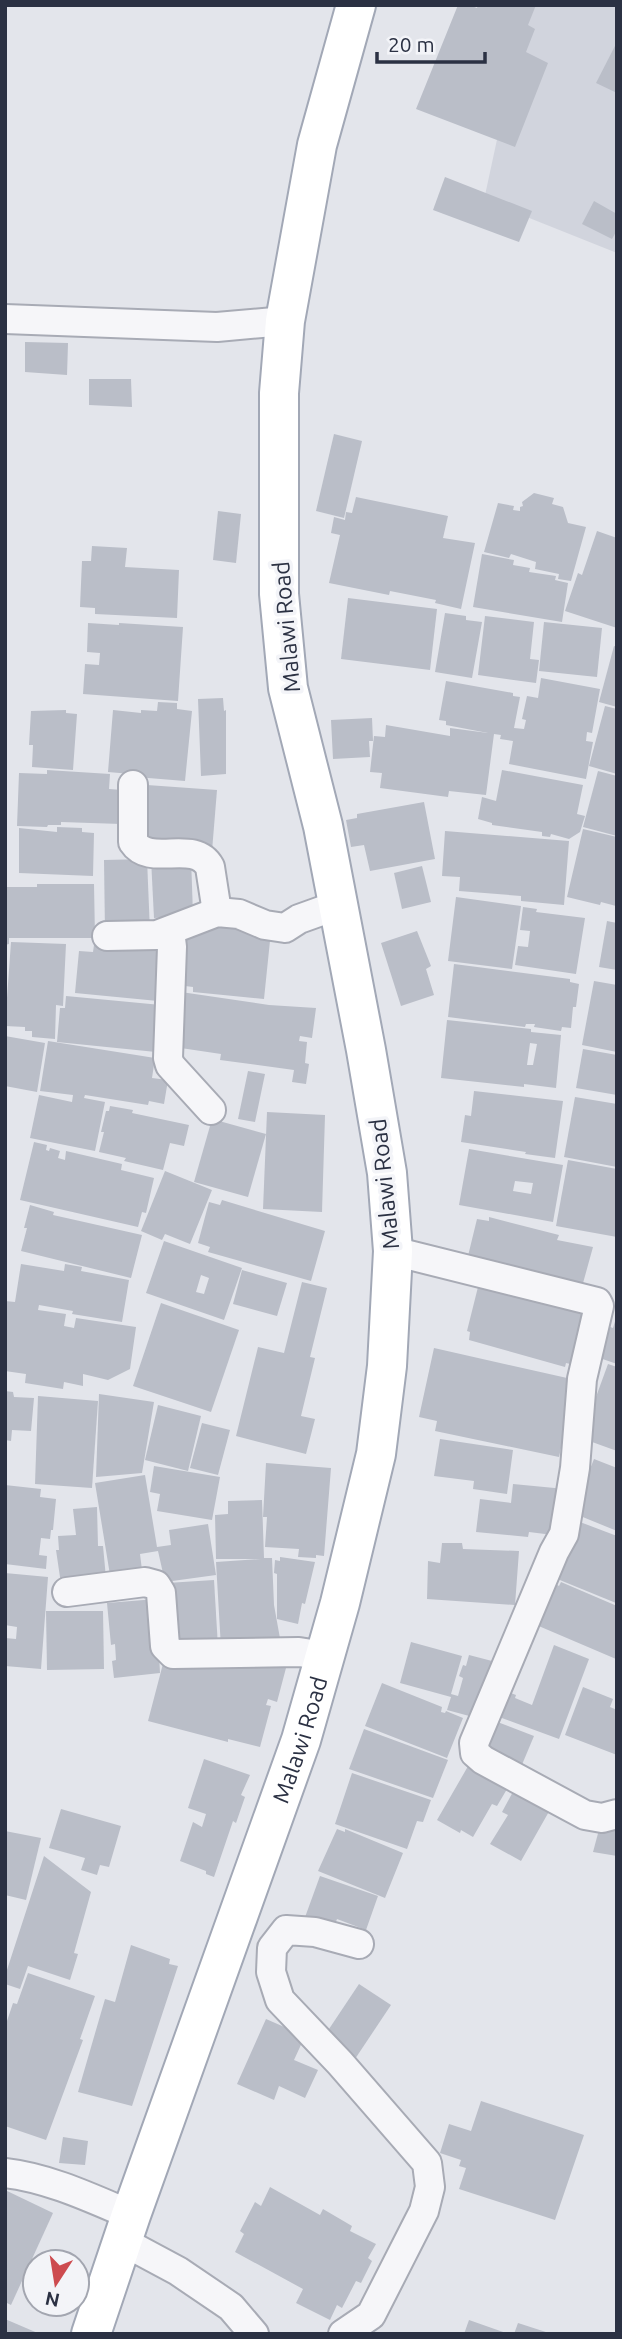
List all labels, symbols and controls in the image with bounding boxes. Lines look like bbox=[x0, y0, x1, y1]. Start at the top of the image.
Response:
scale bar bbox=[377, 21, 486, 65]
text: 20 m bbox=[388, 32, 435, 56]
street label: Malawi Road bbox=[268, 560, 304, 694]
street label: Malawi Road bbox=[365, 1117, 403, 1251]
street label: Malawi Road bbox=[267, 1673, 331, 1806]
north arrow bbox=[21, 2248, 91, 2318]
text: N bbox=[43, 2287, 62, 2312]

